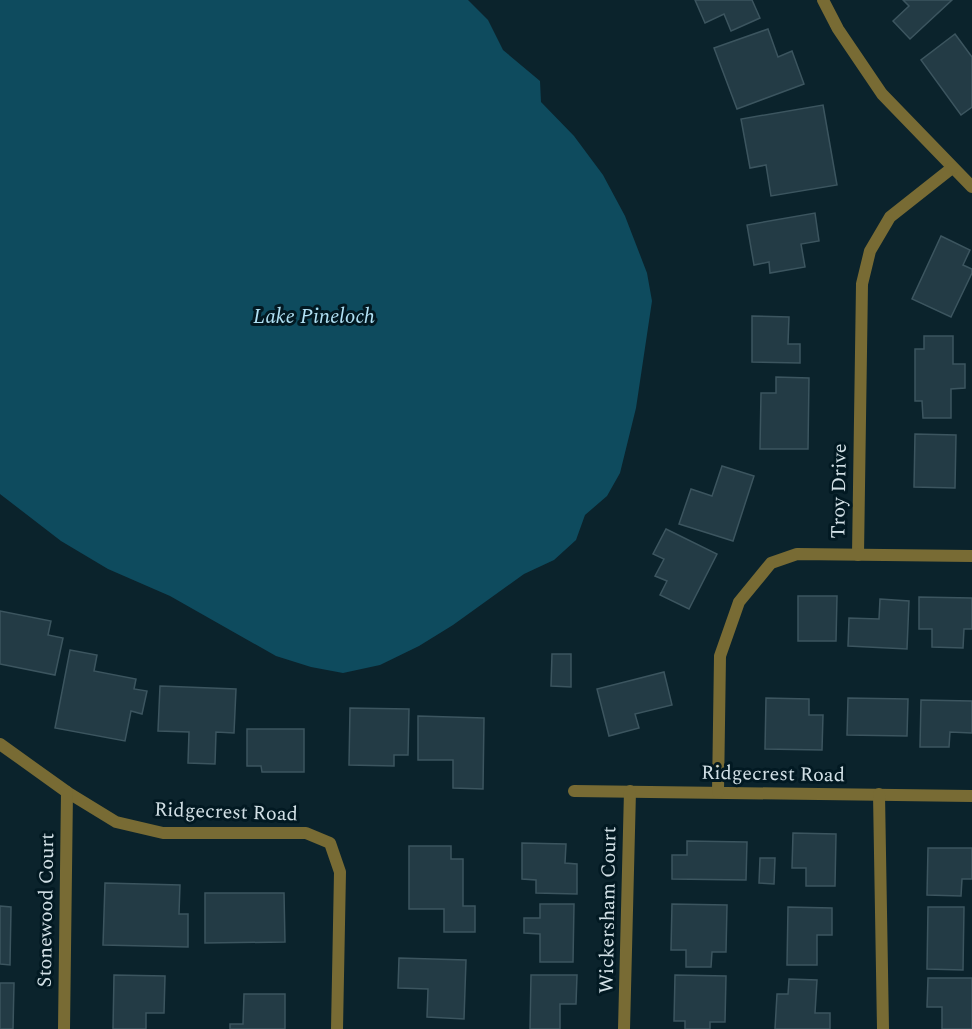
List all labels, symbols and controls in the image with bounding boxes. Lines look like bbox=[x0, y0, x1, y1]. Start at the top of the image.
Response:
water label: Lake Pineloch bbox=[253, 301, 375, 333]
street label: Troy Drive bbox=[823, 443, 855, 539]
street label: Ridgecrest Road bbox=[701, 758, 845, 790]
street label: Ridgecrest Road bbox=[154, 794, 298, 830]
street label: Wickersham Court bbox=[592, 826, 624, 994]
street label: Stonewood Court bbox=[30, 832, 62, 988]

